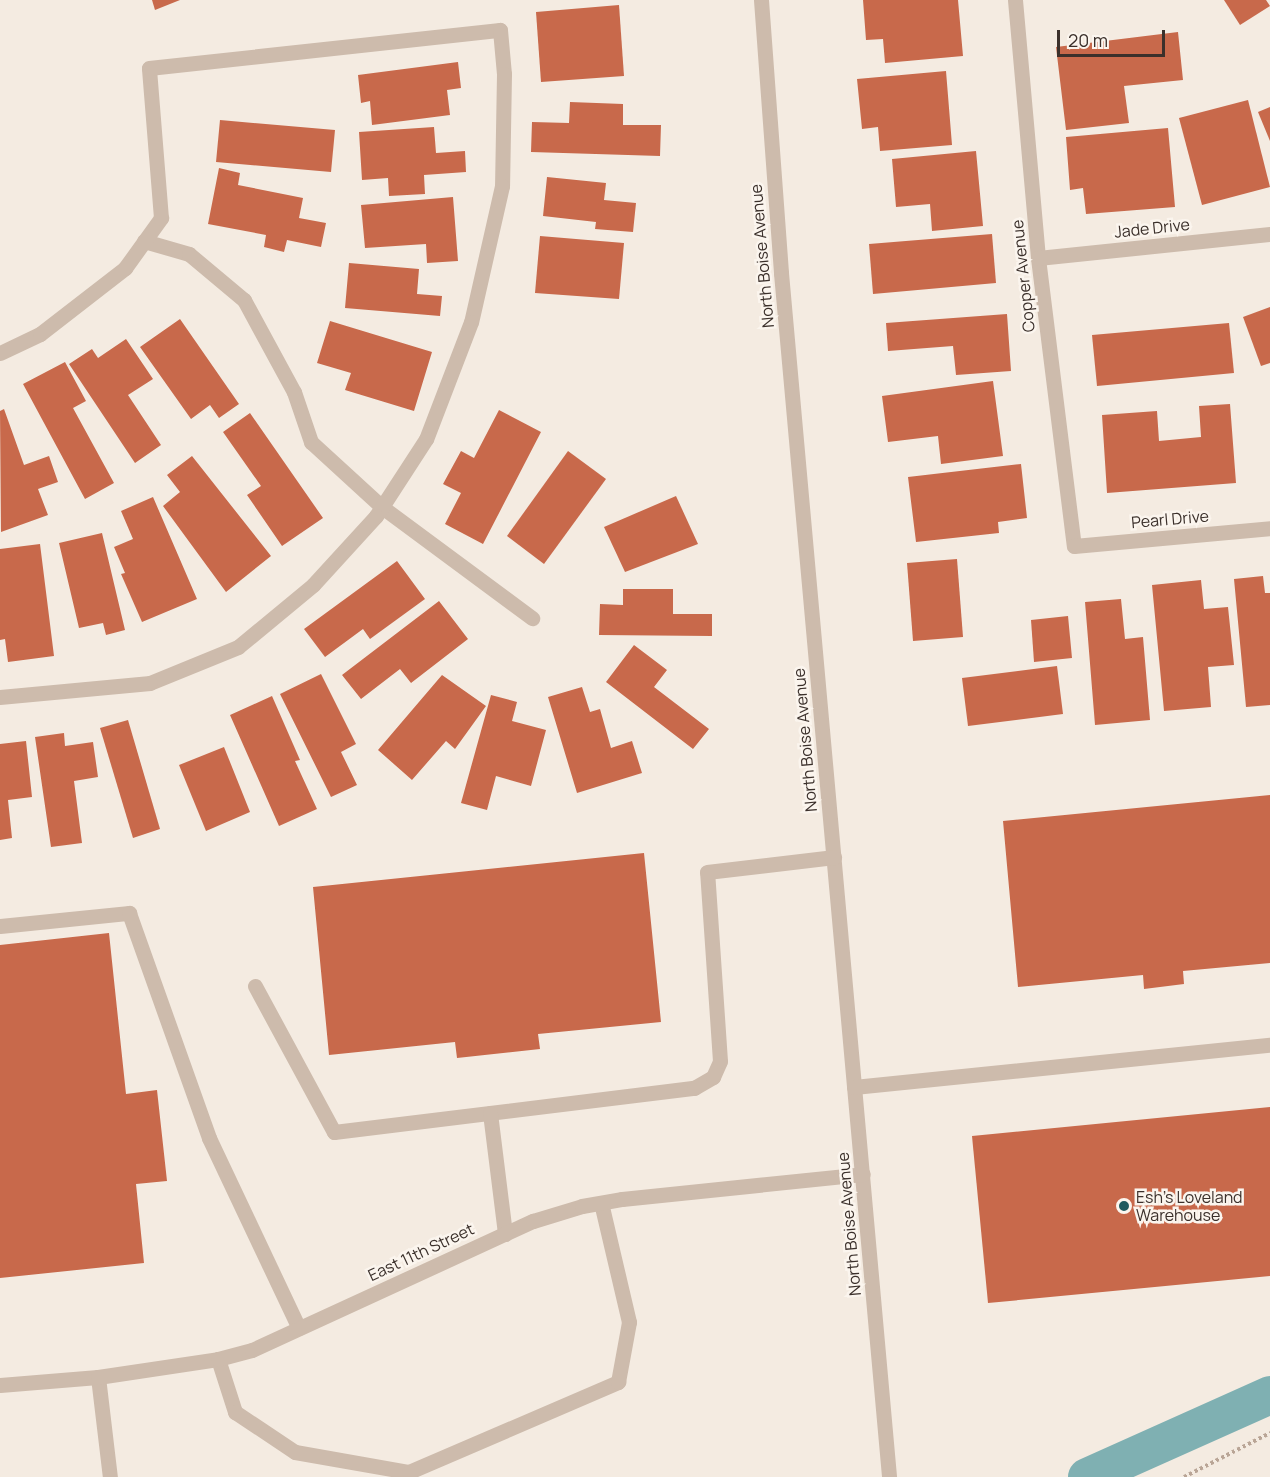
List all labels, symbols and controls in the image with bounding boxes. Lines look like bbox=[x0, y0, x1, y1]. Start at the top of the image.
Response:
scale bar bbox=[1060, 18, 1168, 56]
text: 20 m bbox=[1068, 28, 1108, 52]
street label: North Boise Avenue bbox=[746, 183, 778, 329]
street label: Jade Drive bbox=[1113, 214, 1191, 242]
street label: Copper Avenue bbox=[1008, 219, 1038, 333]
street label: Pearl Drive bbox=[1130, 506, 1210, 532]
street label: North Boise Avenue bbox=[789, 667, 821, 813]
street label: North Boise Avenue bbox=[833, 1151, 865, 1297]
place label: Esh's Loveland Warehouse bbox=[1136, 1187, 1242, 1225]
marker: Esh's Loveland Warehouse bbox=[1117, 1199, 1131, 1213]
street label: East 11th Street bbox=[365, 1219, 477, 1285]

